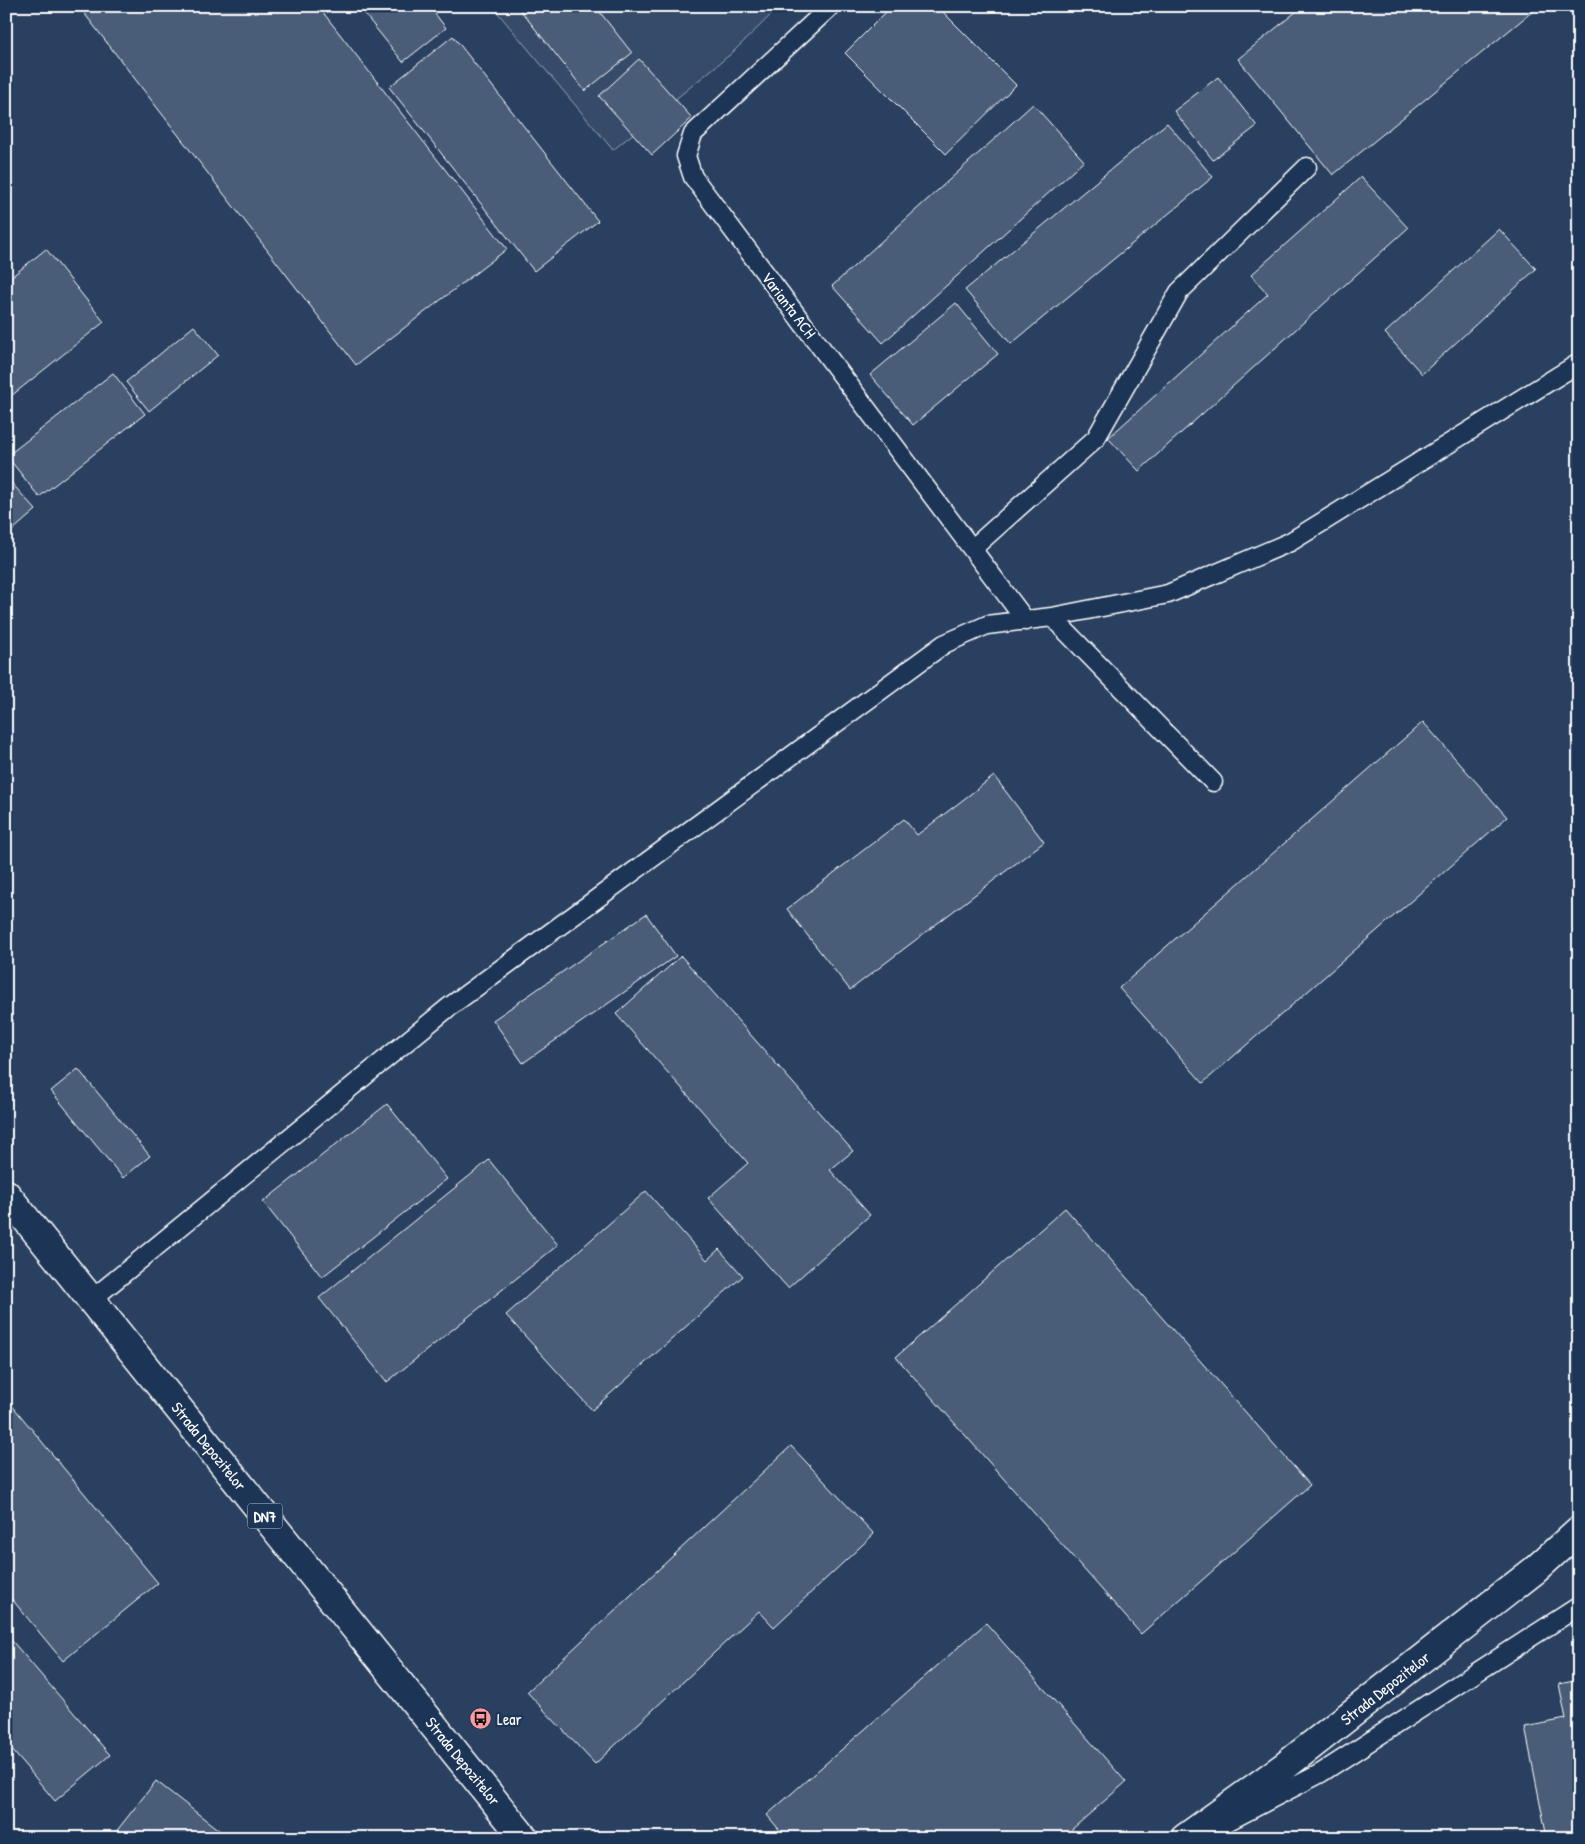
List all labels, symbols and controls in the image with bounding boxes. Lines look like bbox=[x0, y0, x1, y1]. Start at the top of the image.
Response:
street label: Varianta ACH bbox=[757, 267, 821, 343]
street label: Strada Depozitelor bbox=[166, 1397, 252, 1495]
road number: DN7 bbox=[248, 1504, 282, 1528]
street label: Strada Depozitelor bbox=[1336, 1646, 1434, 1730]
bus stop icon: Lear bbox=[469, 1707, 493, 1731]
place label: Lear bbox=[497, 1708, 522, 1730]
street label: Strada Depozitelor bbox=[420, 1712, 506, 1810]

